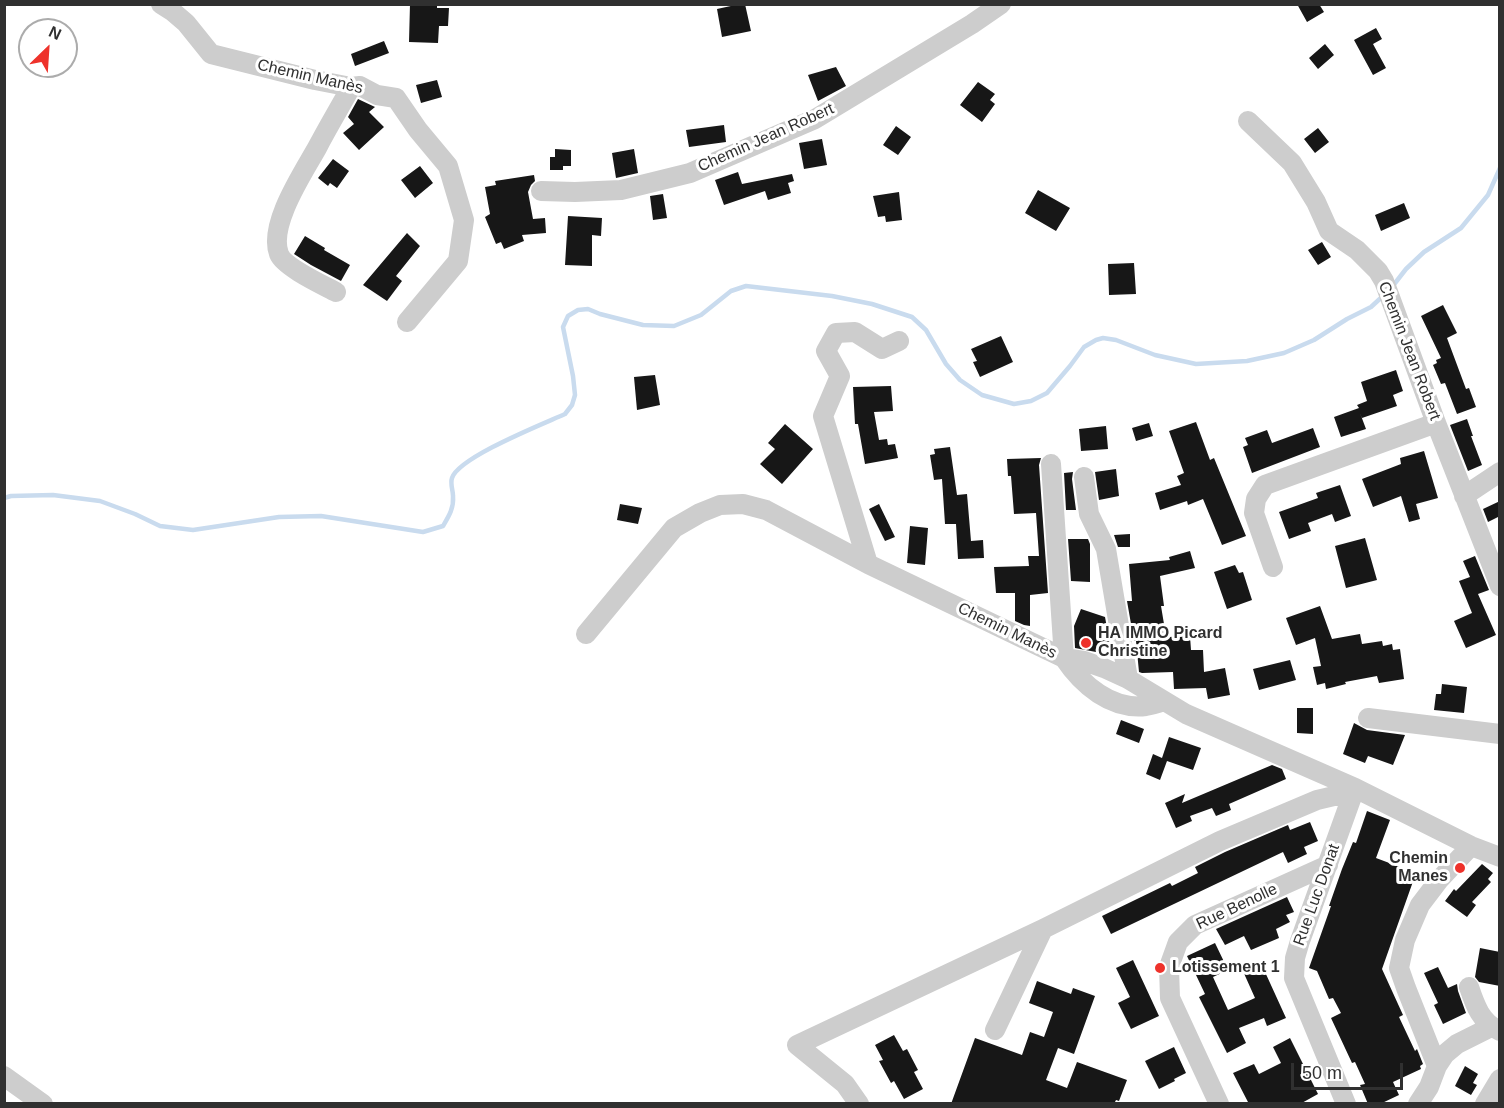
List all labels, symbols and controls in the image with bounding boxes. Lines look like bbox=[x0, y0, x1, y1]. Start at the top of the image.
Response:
north arrow bbox=[18, 18, 78, 78]
text: N bbox=[46, 23, 64, 43]
street label: Chemin Manès bbox=[255, 56, 365, 98]
street label: Chemin Jean Robert bbox=[695, 99, 837, 177]
street label: Chemin Jean Robert bbox=[1374, 279, 1444, 423]
street label: Chemin Manès bbox=[954, 599, 1060, 663]
place label: HA IMMO Picard Christine bbox=[1098, 624, 1222, 662]
marker: HA IMMO Picard Christine bbox=[1079, 636, 1093, 650]
street label: Rue Luc Donat bbox=[1290, 842, 1344, 948]
place label: Chemin Manes bbox=[1389, 849, 1448, 887]
marker: Chemin Manes bbox=[1453, 861, 1467, 875]
street label: Rue Benolle bbox=[1193, 880, 1281, 934]
place label: Lotissement 1 bbox=[1172, 958, 1280, 978]
marker: Lotissement 1 bbox=[1153, 961, 1167, 975]
scale bar bbox=[1294, 1051, 1406, 1089]
text: 50 m bbox=[1302, 1063, 1342, 1083]

